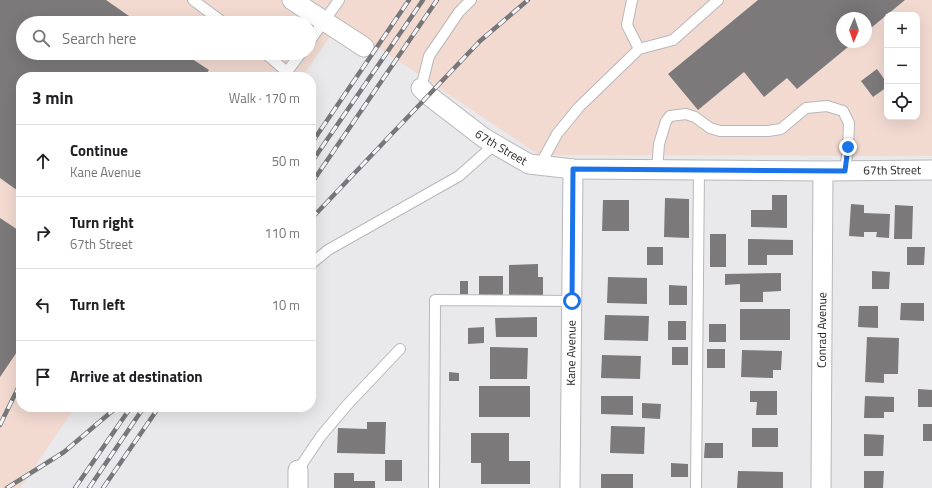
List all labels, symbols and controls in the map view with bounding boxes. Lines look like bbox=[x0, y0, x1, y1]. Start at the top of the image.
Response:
north arrow bbox=[836, 12, 872, 48]
map controls bbox=[884, 12, 920, 120]
button: + bbox=[884, 12, 920, 48]
search box bbox=[16, 16, 316, 60]
icon: search bbox=[30, 27, 52, 49]
text: Search here bbox=[62, 27, 136, 50]
button: − bbox=[884, 48, 920, 84]
button: locate bbox=[884, 84, 920, 120]
text: 3 min bbox=[32, 85, 73, 111]
text: Walk · 170 m bbox=[229, 88, 300, 108]
street label: 67th Street bbox=[471, 124, 532, 170]
route end bbox=[839, 138, 857, 156]
text: Continue bbox=[70, 139, 128, 162]
icon: ahead bbox=[32, 150, 54, 172]
text: 50 m bbox=[272, 151, 300, 171]
street label: 67th Street bbox=[863, 160, 922, 180]
text: Kane Avenue bbox=[70, 162, 141, 182]
text: Turn right bbox=[70, 211, 134, 234]
icon: right bbox=[32, 222, 54, 244]
text: 110 m bbox=[264, 223, 300, 243]
text: 67th Street bbox=[70, 234, 132, 254]
route start bbox=[563, 292, 581, 310]
street label: Conrad Avenue bbox=[812, 292, 831, 368]
text: Turn left bbox=[70, 293, 125, 316]
icon: left bbox=[32, 294, 54, 316]
text: 10 m bbox=[272, 295, 300, 315]
street label: Kane Avenue bbox=[561, 320, 581, 386]
text: Arrive at destination bbox=[70, 365, 203, 388]
icon: arrive bbox=[32, 366, 54, 388]

